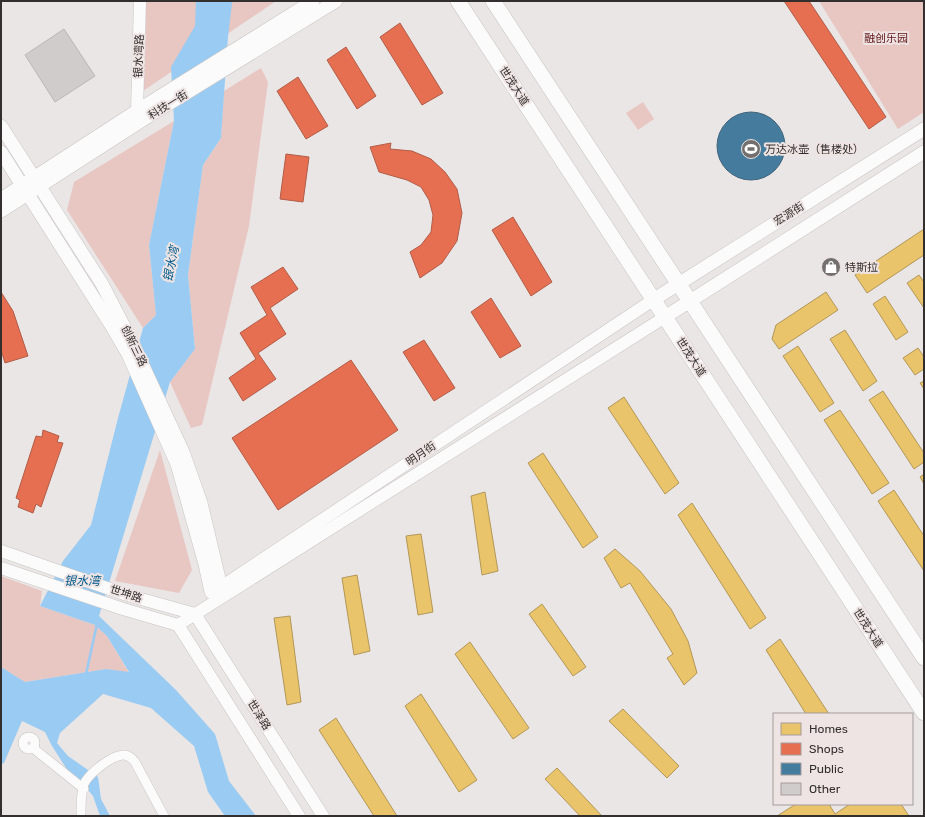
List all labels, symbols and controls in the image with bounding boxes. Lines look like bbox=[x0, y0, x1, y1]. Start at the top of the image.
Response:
park label: 融创乐园 bbox=[864, 32, 908, 45]
street label: 银水湾路 bbox=[132, 34, 146, 78]
street label: 世茂大道 bbox=[497, 64, 531, 108]
street label: 科技一街 bbox=[146, 88, 190, 122]
sports icon: 万达冰壶（售楼处） bbox=[740, 138, 762, 160]
place label: 万达冰壶（售楼处） bbox=[765, 143, 864, 156]
street label: 宏源街 bbox=[772, 200, 806, 228]
water label: 银水湾 bbox=[160, 243, 182, 283]
shop icon: 特斯拉 bbox=[820, 256, 842, 278]
place label: 特斯拉 bbox=[845, 261, 878, 274]
street label: 创新三路 bbox=[119, 323, 149, 369]
street label: 世茂大道 bbox=[674, 335, 708, 379]
street label: 明月街 bbox=[404, 439, 438, 469]
water label: 银水湾 bbox=[64, 574, 102, 588]
street label: 世坤路 bbox=[108, 583, 144, 605]
street label: 世茂大道 bbox=[851, 606, 885, 650]
street label: 世泽路 bbox=[245, 698, 273, 732]
legend bbox=[773, 713, 913, 805]
text: Homes bbox=[809, 722, 848, 736]
text: Shops bbox=[809, 742, 844, 756]
text: Public bbox=[809, 762, 844, 776]
text: Other bbox=[809, 782, 841, 796]

